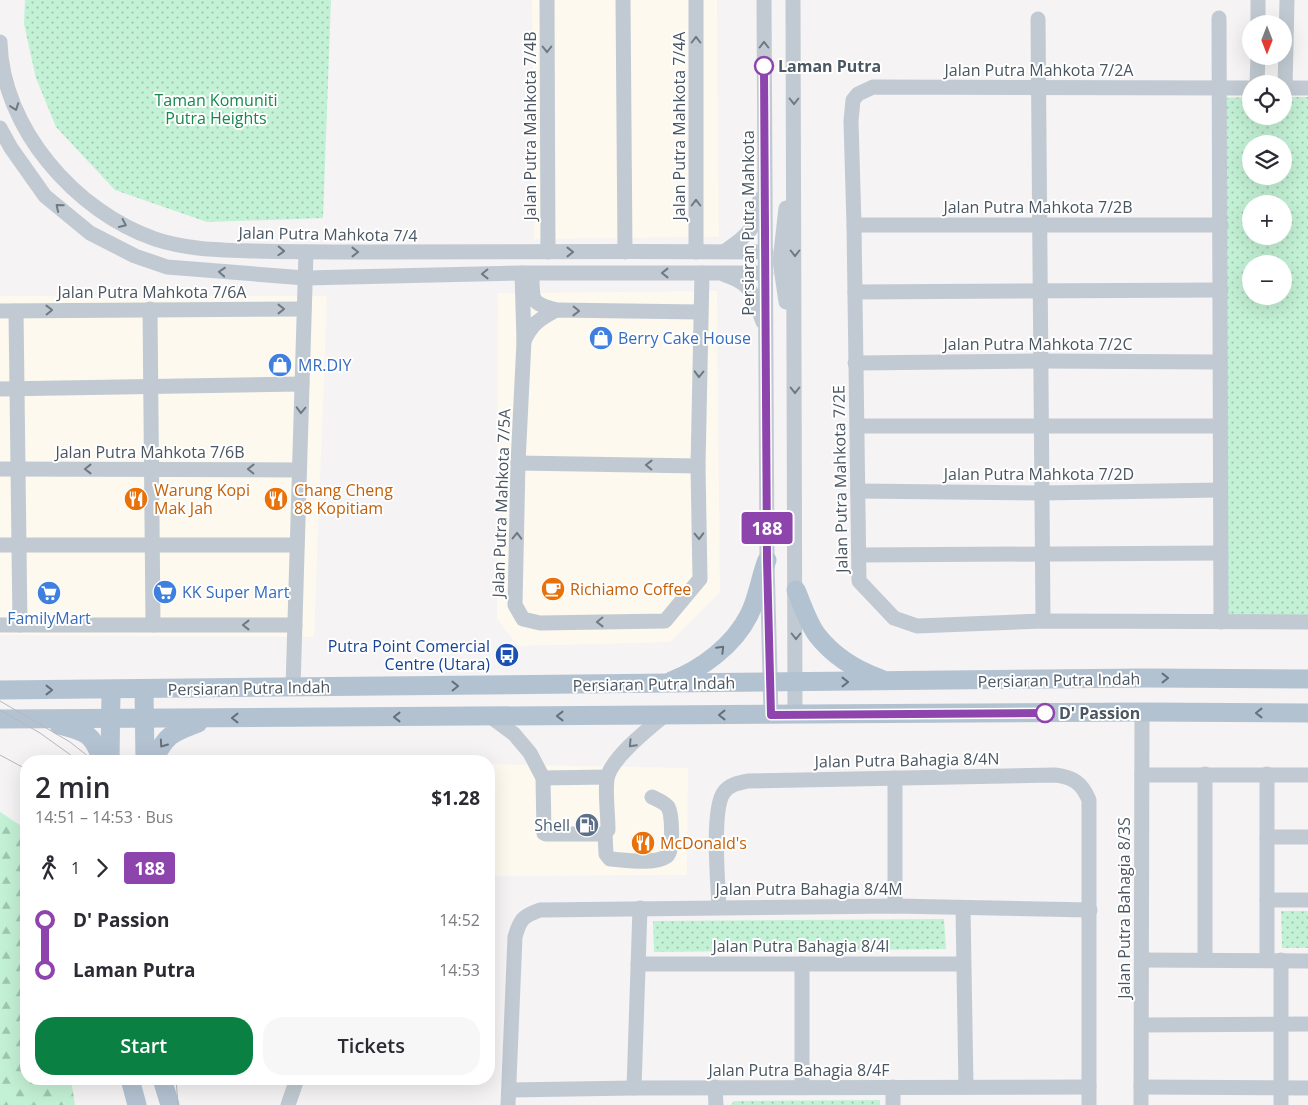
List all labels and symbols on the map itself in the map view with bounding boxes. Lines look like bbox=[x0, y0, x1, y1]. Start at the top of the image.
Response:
north arrow bbox=[1242, 15, 1292, 65]
street label: Jalan Putra Mahkota 7/4B bbox=[519, 31, 541, 223]
street label: Jalan Putra Mahkota 7/4A bbox=[668, 31, 690, 222]
one-way arrow bbox=[691, 36, 701, 44]
one-way arrow bbox=[759, 41, 769, 49]
one-way arrow bbox=[542, 45, 552, 53]
place label: Laman Putra bbox=[778, 55, 881, 77]
marker: Laman Putra bbox=[754, 56, 774, 76]
street label: Jalan Putra Mahkota 7/2A bbox=[943, 59, 1134, 81]
park label: Taman Komuniti Putra Heights bbox=[154, 89, 278, 129]
one-way arrow bbox=[788, 97, 799, 105]
one-way arrow bbox=[9, 102, 19, 110]
street label: Persiaran Putra Mahkota bbox=[737, 130, 759, 316]
street label: Jalan Putra Mahkota 7/2B bbox=[941, 196, 1133, 218]
one-way arrow bbox=[691, 199, 701, 206]
one-way arrow bbox=[55, 204, 64, 213]
one-way arrow bbox=[118, 218, 127, 228]
street label: Jalan Putra Mahkota 7/4 bbox=[236, 221, 418, 247]
one-way arrow bbox=[277, 246, 285, 257]
one-way arrow bbox=[352, 247, 359, 257]
one-way arrow bbox=[566, 247, 574, 257]
one-way arrow bbox=[789, 249, 800, 257]
one-way arrow bbox=[217, 267, 225, 278]
one-way arrow bbox=[661, 268, 668, 278]
one-way arrow bbox=[481, 269, 488, 279]
street label: Jalan Putra Mahkota 7/6A bbox=[56, 281, 247, 303]
one-way arrow bbox=[278, 304, 285, 314]
one-way arrow bbox=[45, 305, 53, 315]
one-way arrow bbox=[573, 305, 581, 316]
shop icon: Berry Cake House bbox=[588, 325, 614, 351]
place label: Berry Cake House bbox=[618, 327, 751, 349]
street label: Jalan Putra Mahkota 7/2C bbox=[942, 333, 1132, 355]
shop icon: MR.DIY bbox=[267, 352, 293, 378]
place label: MR.DIY bbox=[298, 354, 352, 376]
one-way arrow bbox=[694, 370, 704, 378]
street label: Jalan Putra Mahkota 7/2E bbox=[827, 385, 853, 575]
one-way arrow bbox=[790, 386, 800, 394]
one-way arrow bbox=[296, 406, 306, 414]
street label: Jalan Putra Mahkota 7/5A bbox=[487, 407, 515, 600]
street label: Jalan Putra Mahkota 7/6B bbox=[53, 441, 245, 463]
one-way arrow bbox=[645, 460, 652, 470]
street label: Jalan Putra Mahkota 7/2D bbox=[942, 463, 1134, 485]
one-way arrow bbox=[84, 464, 92, 474]
one-way arrow bbox=[246, 464, 254, 474]
place label: Warung Kopi Mak Jah bbox=[154, 479, 250, 519]
place label: Chang Cheng 88 Kopitiam bbox=[294, 479, 393, 519]
restaurant icon: Warung Kopi Mak Jah bbox=[123, 486, 149, 512]
restaurant icon: Chang Cheng 88 Kopitiam bbox=[263, 486, 289, 512]
line badge: 188 bbox=[738, 512, 796, 544]
one-way arrow bbox=[511, 531, 522, 539]
one-way arrow bbox=[694, 533, 704, 541]
cafe icon: Richiamo Coffee bbox=[540, 576, 566, 602]
place label: Richiamo Coffee bbox=[570, 578, 691, 600]
supermarket icon: KK Super Mart bbox=[152, 579, 178, 605]
supermarket icon: FamilyMart bbox=[36, 580, 62, 606]
place label: KK Super Mart bbox=[182, 581, 290, 603]
place label: FamilyMart bbox=[7, 607, 91, 629]
one-way arrow bbox=[595, 617, 603, 627]
one-way arrow bbox=[242, 620, 250, 630]
one-way arrow bbox=[791, 632, 801, 640]
place label: Putra Point Comercial Centre (Utara) bbox=[328, 635, 490, 675]
bus stop icon: Putra Point Comercial Centre (Utara) bbox=[494, 642, 520, 668]
one-way arrow bbox=[715, 646, 724, 655]
street label: Persiaran Putra Indah bbox=[978, 668, 1140, 692]
street label: Persiaran Putra Indah bbox=[573, 672, 735, 696]
one-way arrow bbox=[1161, 673, 1169, 683]
street label: Persiaran Putra Indah bbox=[168, 676, 330, 700]
one-way arrow bbox=[841, 677, 849, 687]
one-way arrow bbox=[452, 681, 459, 691]
one-way arrow bbox=[45, 685, 53, 695]
place label: D' Passion bbox=[1059, 702, 1140, 724]
marker: D' Passion bbox=[1035, 703, 1055, 723]
one-way arrow bbox=[1255, 708, 1263, 718]
one-way arrow bbox=[718, 710, 726, 720]
one-way arrow bbox=[556, 711, 564, 721]
one-way arrow bbox=[393, 712, 401, 722]
one-way arrow bbox=[231, 713, 239, 724]
one-way arrow bbox=[160, 738, 169, 747]
one-way arrow bbox=[629, 738, 638, 747]
street label: Jalan Putra Bahagia 8/4N bbox=[812, 747, 1000, 773]
fuel station icon: Shell bbox=[574, 812, 600, 838]
place label: Shell bbox=[534, 814, 570, 836]
street label: Jalan Putra Bahagia 8/3S bbox=[1113, 817, 1135, 1001]
restaurant icon: McDonald's bbox=[630, 830, 656, 856]
place label: McDonald's bbox=[660, 832, 747, 854]
street label: Jalan Putra Bahagia 8/4M bbox=[713, 878, 903, 900]
street label: Jalan Putra Bahagia 8/4I bbox=[710, 935, 890, 957]
street label: Jalan Putra Bahagia 8/4F bbox=[707, 1059, 889, 1081]

